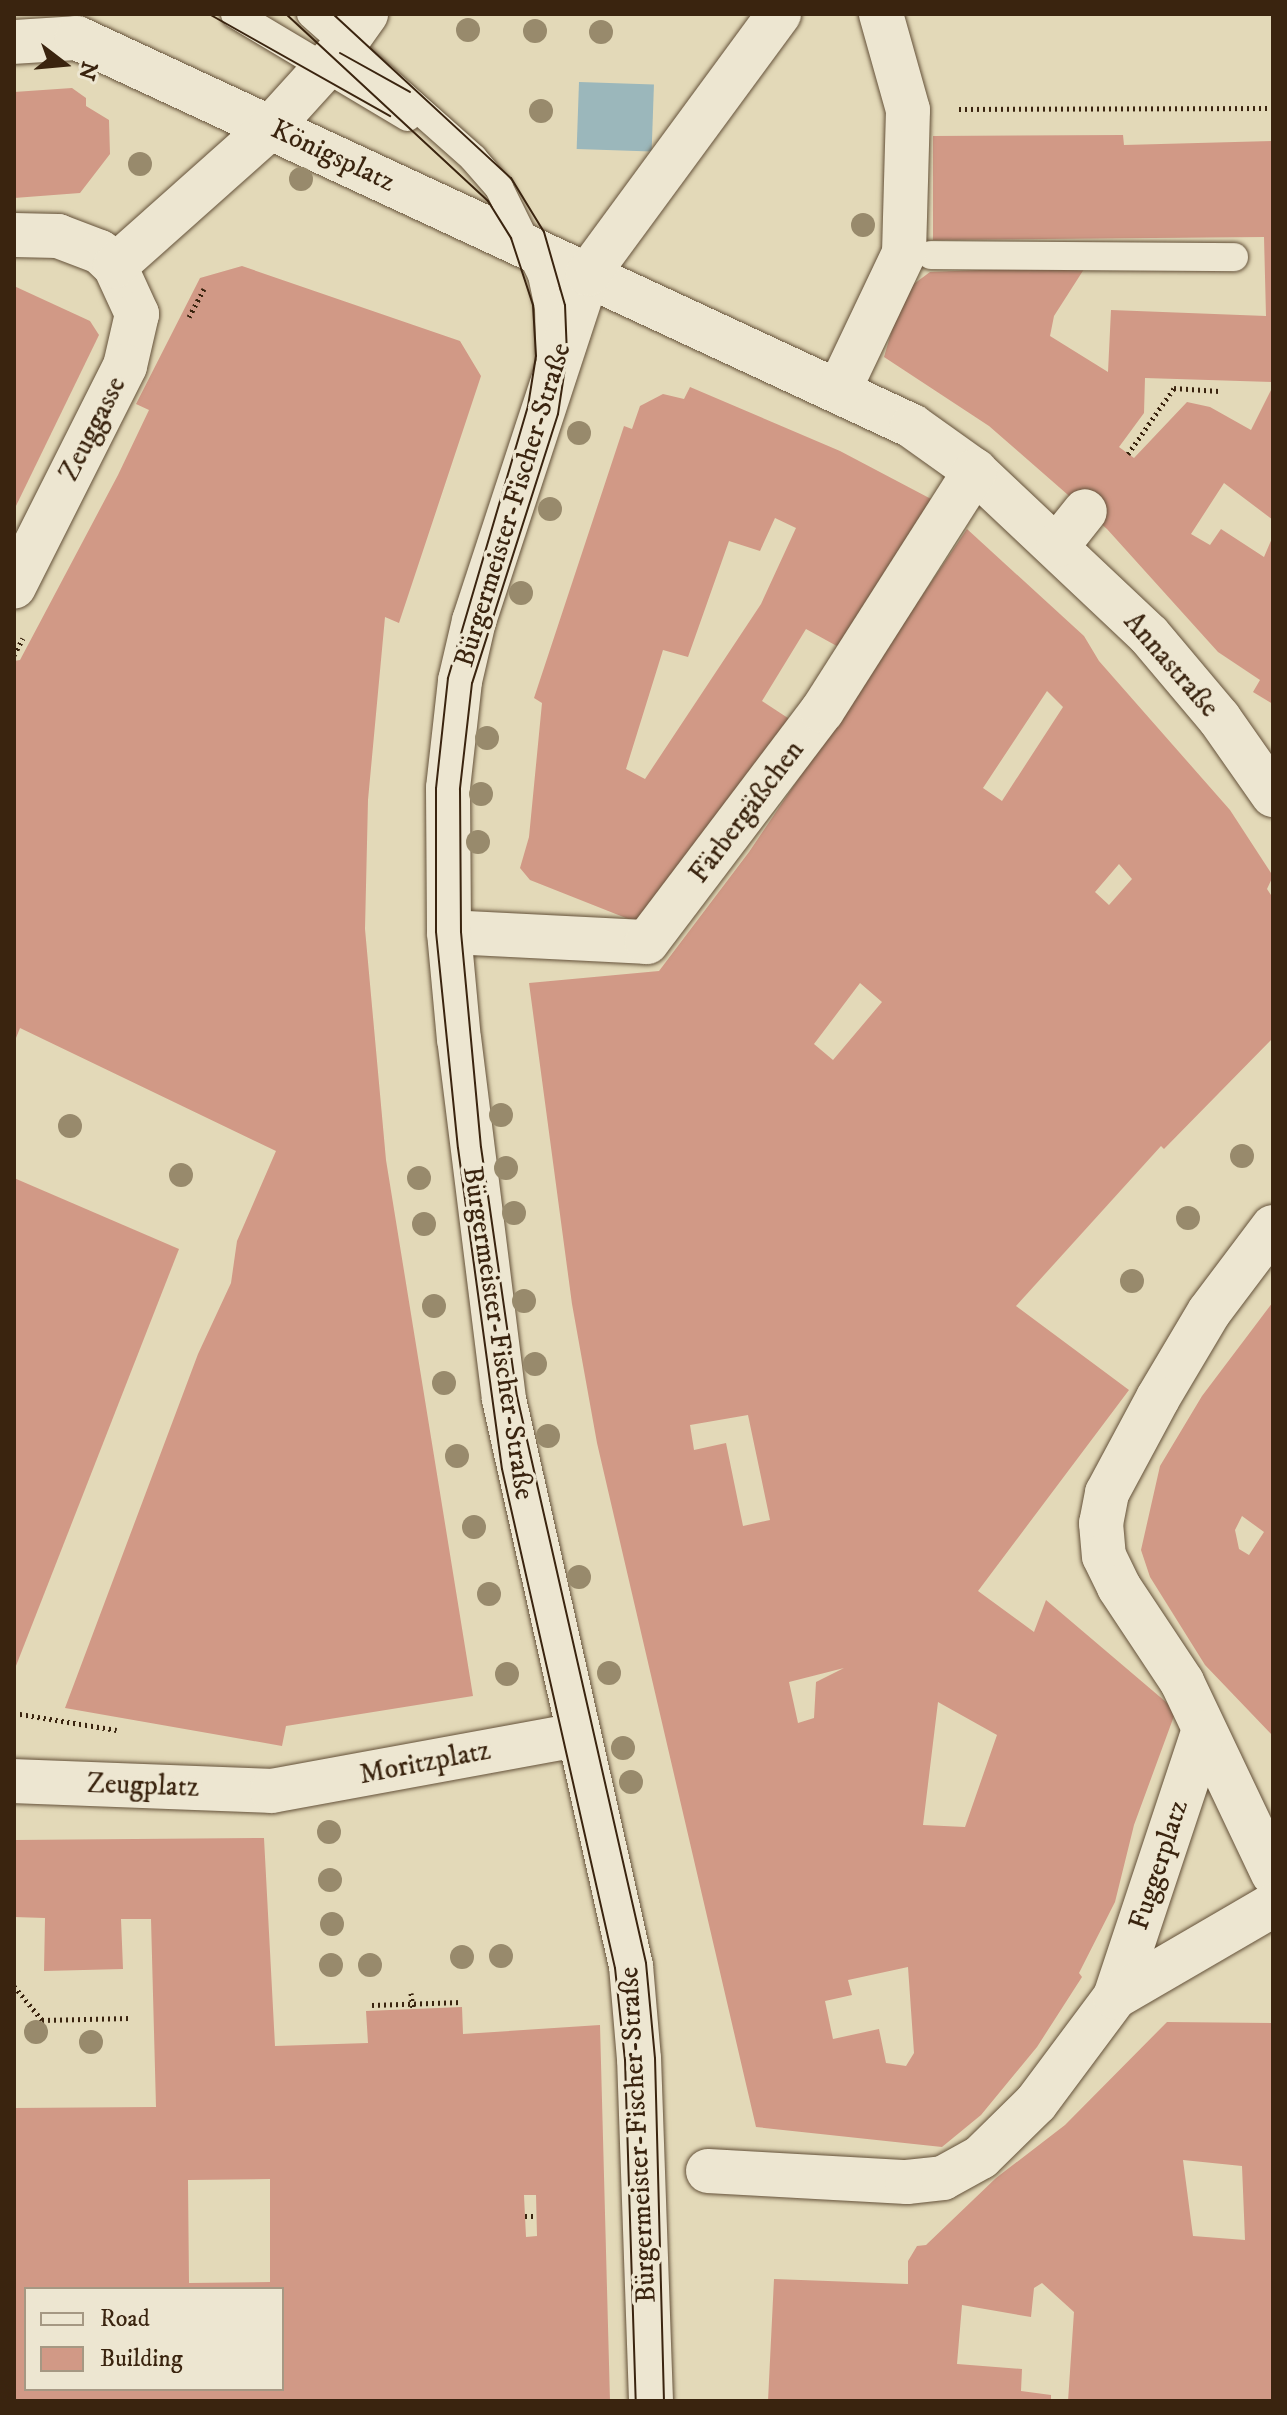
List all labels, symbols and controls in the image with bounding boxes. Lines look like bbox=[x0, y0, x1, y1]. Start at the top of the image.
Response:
north arrow bbox=[24, 24, 104, 104]
text: N bbox=[72, 58, 103, 83]
street label: Königsplatz bbox=[266, 113, 400, 199]
street label: Bürgermeister-Fischer-Straße bbox=[448, 339, 578, 671]
street label: Zeuggasse bbox=[52, 371, 134, 487]
street label: Annastraße bbox=[1116, 606, 1226, 724]
street label: Färbergäßchen bbox=[683, 734, 811, 890]
street label: Bürgermeister-Fischer-Straße bbox=[455, 1164, 541, 1502]
street label: Moritzplatz bbox=[357, 1734, 493, 1792]
street label: Zeugplatz bbox=[86, 1767, 200, 1805]
street label: Fuggerplatz bbox=[1122, 1796, 1196, 1934]
street label: Bürgermeister-Fischer-Straße bbox=[612, 1966, 664, 2304]
legend bbox=[24, 2287, 284, 2391]
text: Road bbox=[100, 2304, 150, 2334]
text: Building bbox=[100, 2344, 183, 2374]

